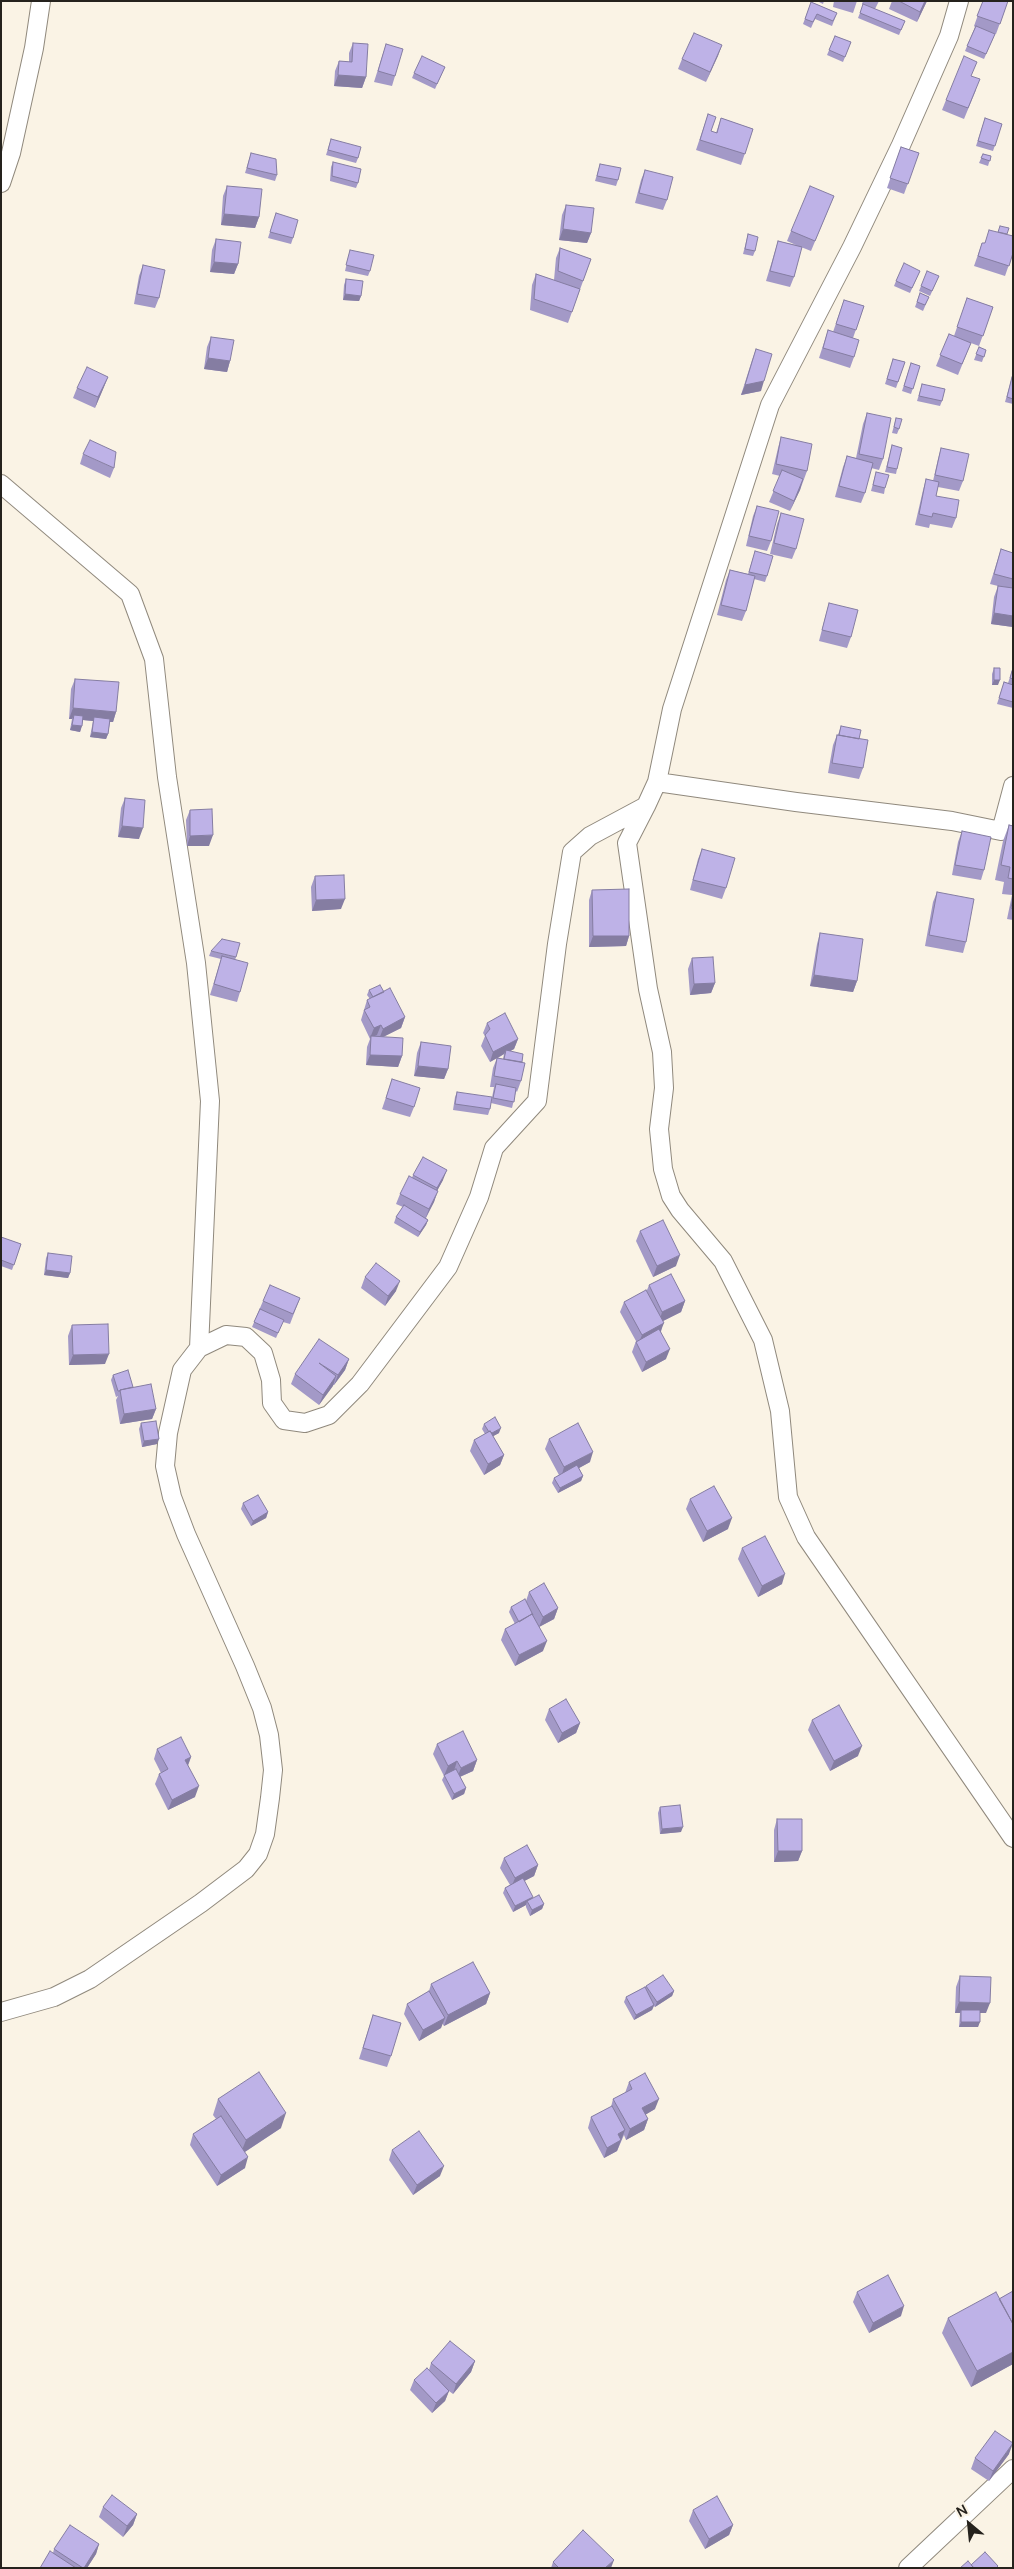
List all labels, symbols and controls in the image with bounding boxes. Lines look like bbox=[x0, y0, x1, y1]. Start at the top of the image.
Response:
north arrow bbox=[944, 2499, 994, 2549]
text: N bbox=[953, 2500, 971, 2521]

